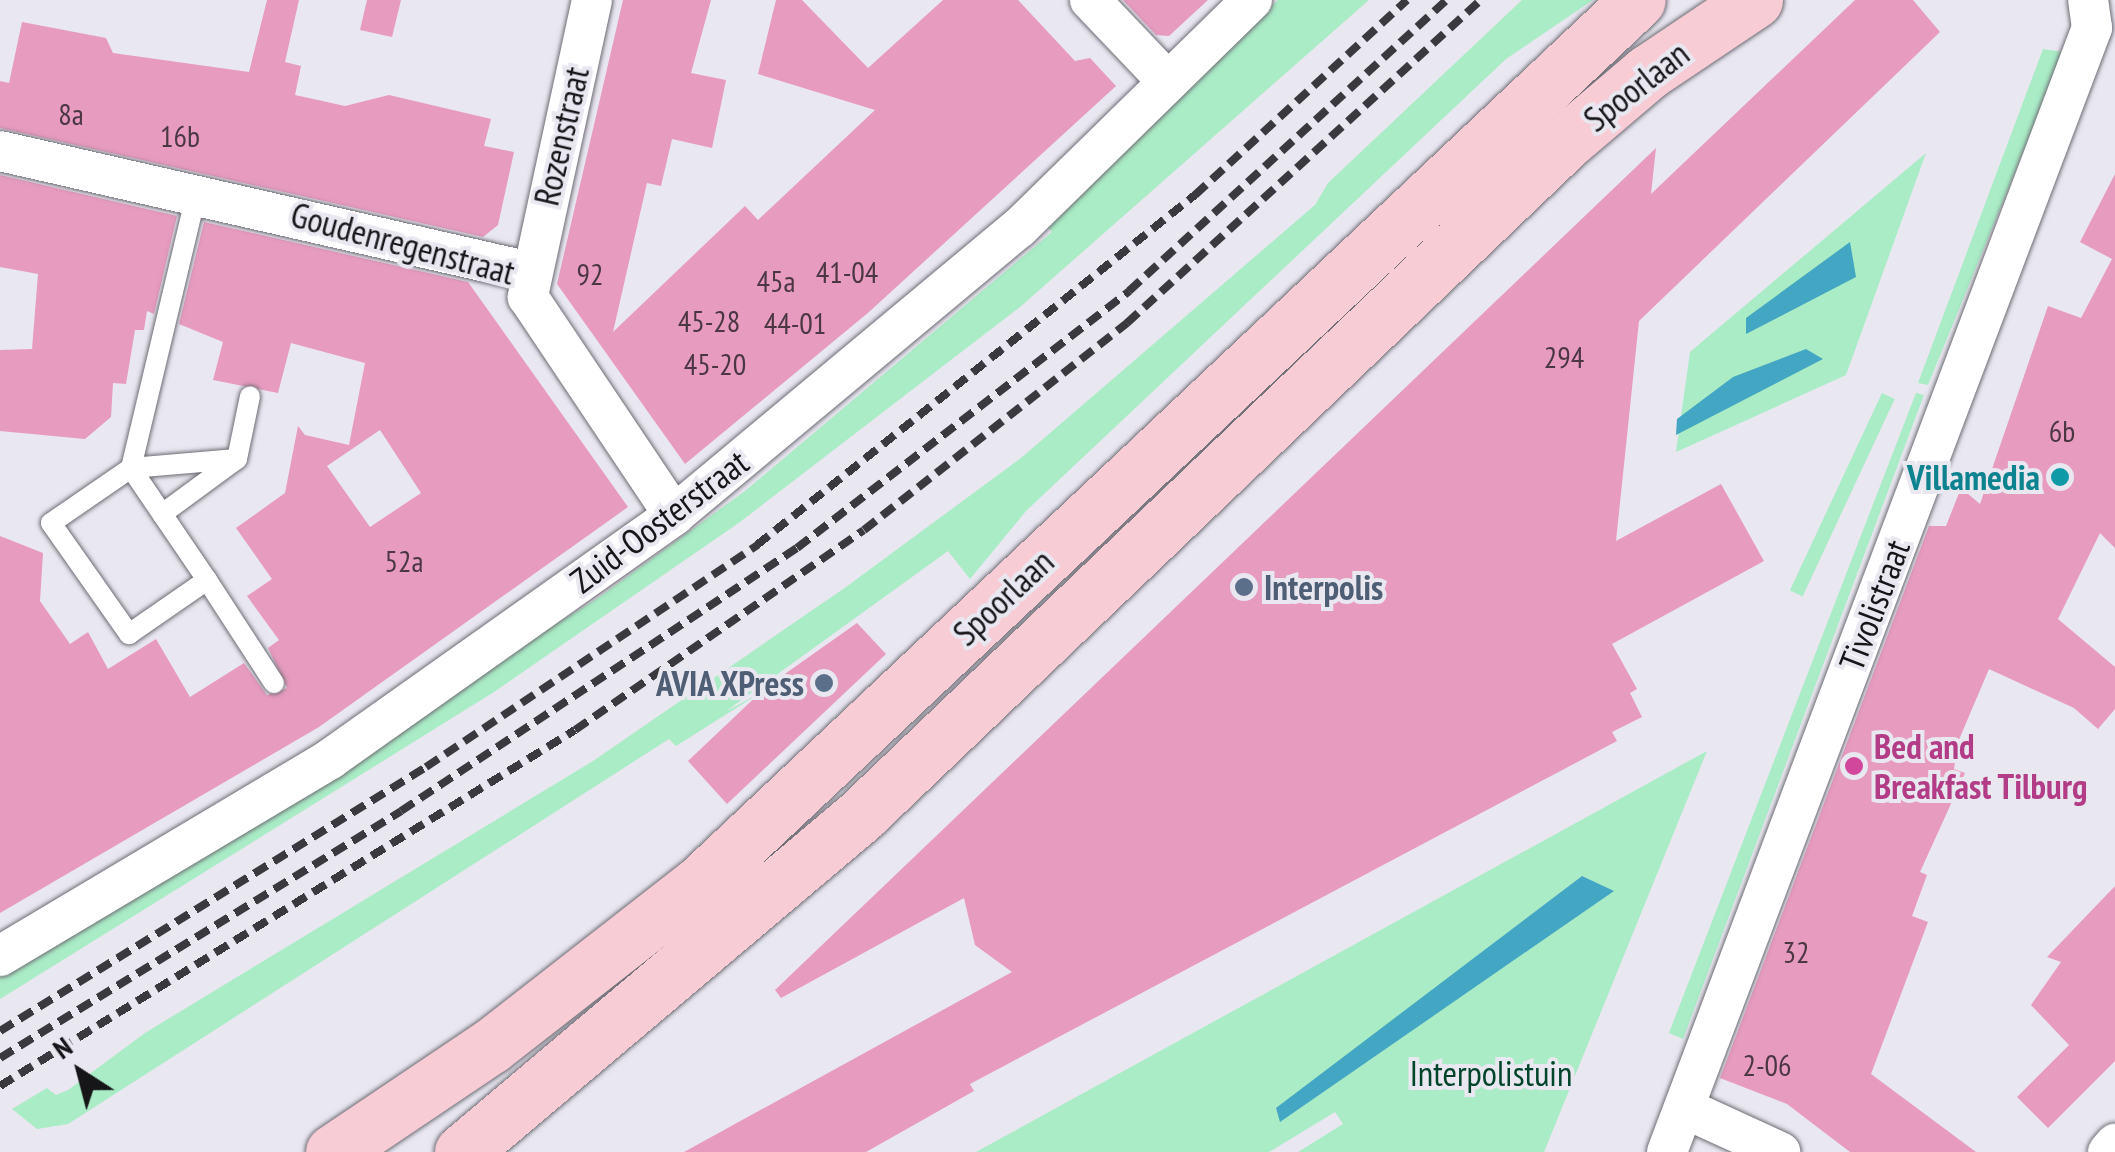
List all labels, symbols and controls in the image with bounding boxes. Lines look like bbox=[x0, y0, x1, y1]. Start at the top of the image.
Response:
street label: Spoorlaan bbox=[1575, 32, 1697, 140]
street label: Rozenstraat bbox=[525, 63, 597, 209]
house number: 8a bbox=[58, 96, 84, 132]
house number: 16b bbox=[160, 118, 200, 154]
street label: Goudenregenstraat bbox=[287, 193, 519, 293]
house number: 41-04 bbox=[816, 254, 878, 290]
house number: 92 bbox=[577, 256, 603, 292]
house number: 45a bbox=[757, 263, 795, 299]
house number: 45-28 bbox=[678, 303, 740, 339]
house number: 44-01 bbox=[764, 305, 826, 341]
house number: 294 bbox=[1544, 339, 1584, 375]
house number: 45-20 bbox=[684, 346, 746, 382]
house number: 6b bbox=[2049, 413, 2075, 449]
street label: Zuid-Oosterstraat bbox=[562, 441, 756, 601]
place label: Villamedia bbox=[1907, 456, 2040, 498]
marker: Villamedia bbox=[2049, 466, 2071, 488]
street label: Tivolistraat bbox=[1830, 534, 1918, 676]
street label: Spoorlaan bbox=[944, 540, 1062, 654]
house number: 52a bbox=[385, 543, 423, 579]
place label: Interpolis bbox=[1264, 566, 1383, 608]
marker: Interpolis bbox=[1233, 576, 1255, 598]
place label: AVIA XPress bbox=[654, 662, 804, 704]
marker: AVIA XPress bbox=[813, 672, 835, 694]
place label: Bed and Breakfast Tilburg bbox=[1874, 725, 2089, 807]
marker: Bed and Breakfast Tilburg bbox=[1843, 755, 1865, 777]
house number: 32 bbox=[1783, 934, 1809, 970]
north arrow bbox=[30, 1022, 130, 1122]
text: N bbox=[45, 1028, 79, 1067]
house number: 2-06 bbox=[1742, 1047, 1792, 1083]
park label: Interpolistuin bbox=[1410, 1052, 1572, 1094]

